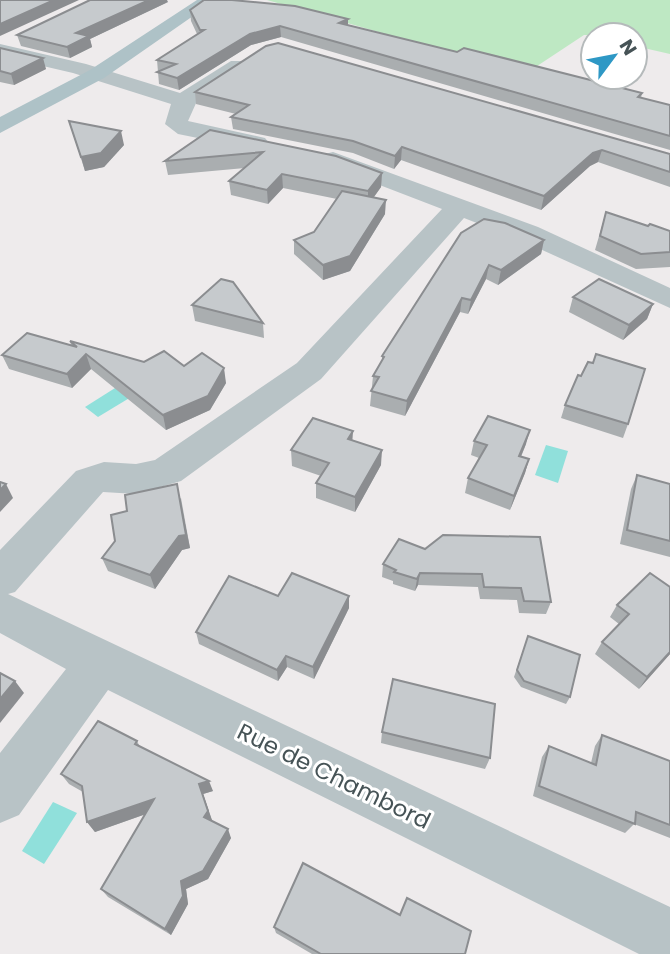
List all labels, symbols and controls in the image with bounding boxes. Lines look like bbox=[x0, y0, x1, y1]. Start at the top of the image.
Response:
north arrow bbox=[579, 21, 649, 91]
text: N bbox=[613, 34, 643, 60]
street label: Rue de Chambord bbox=[232, 715, 436, 837]

